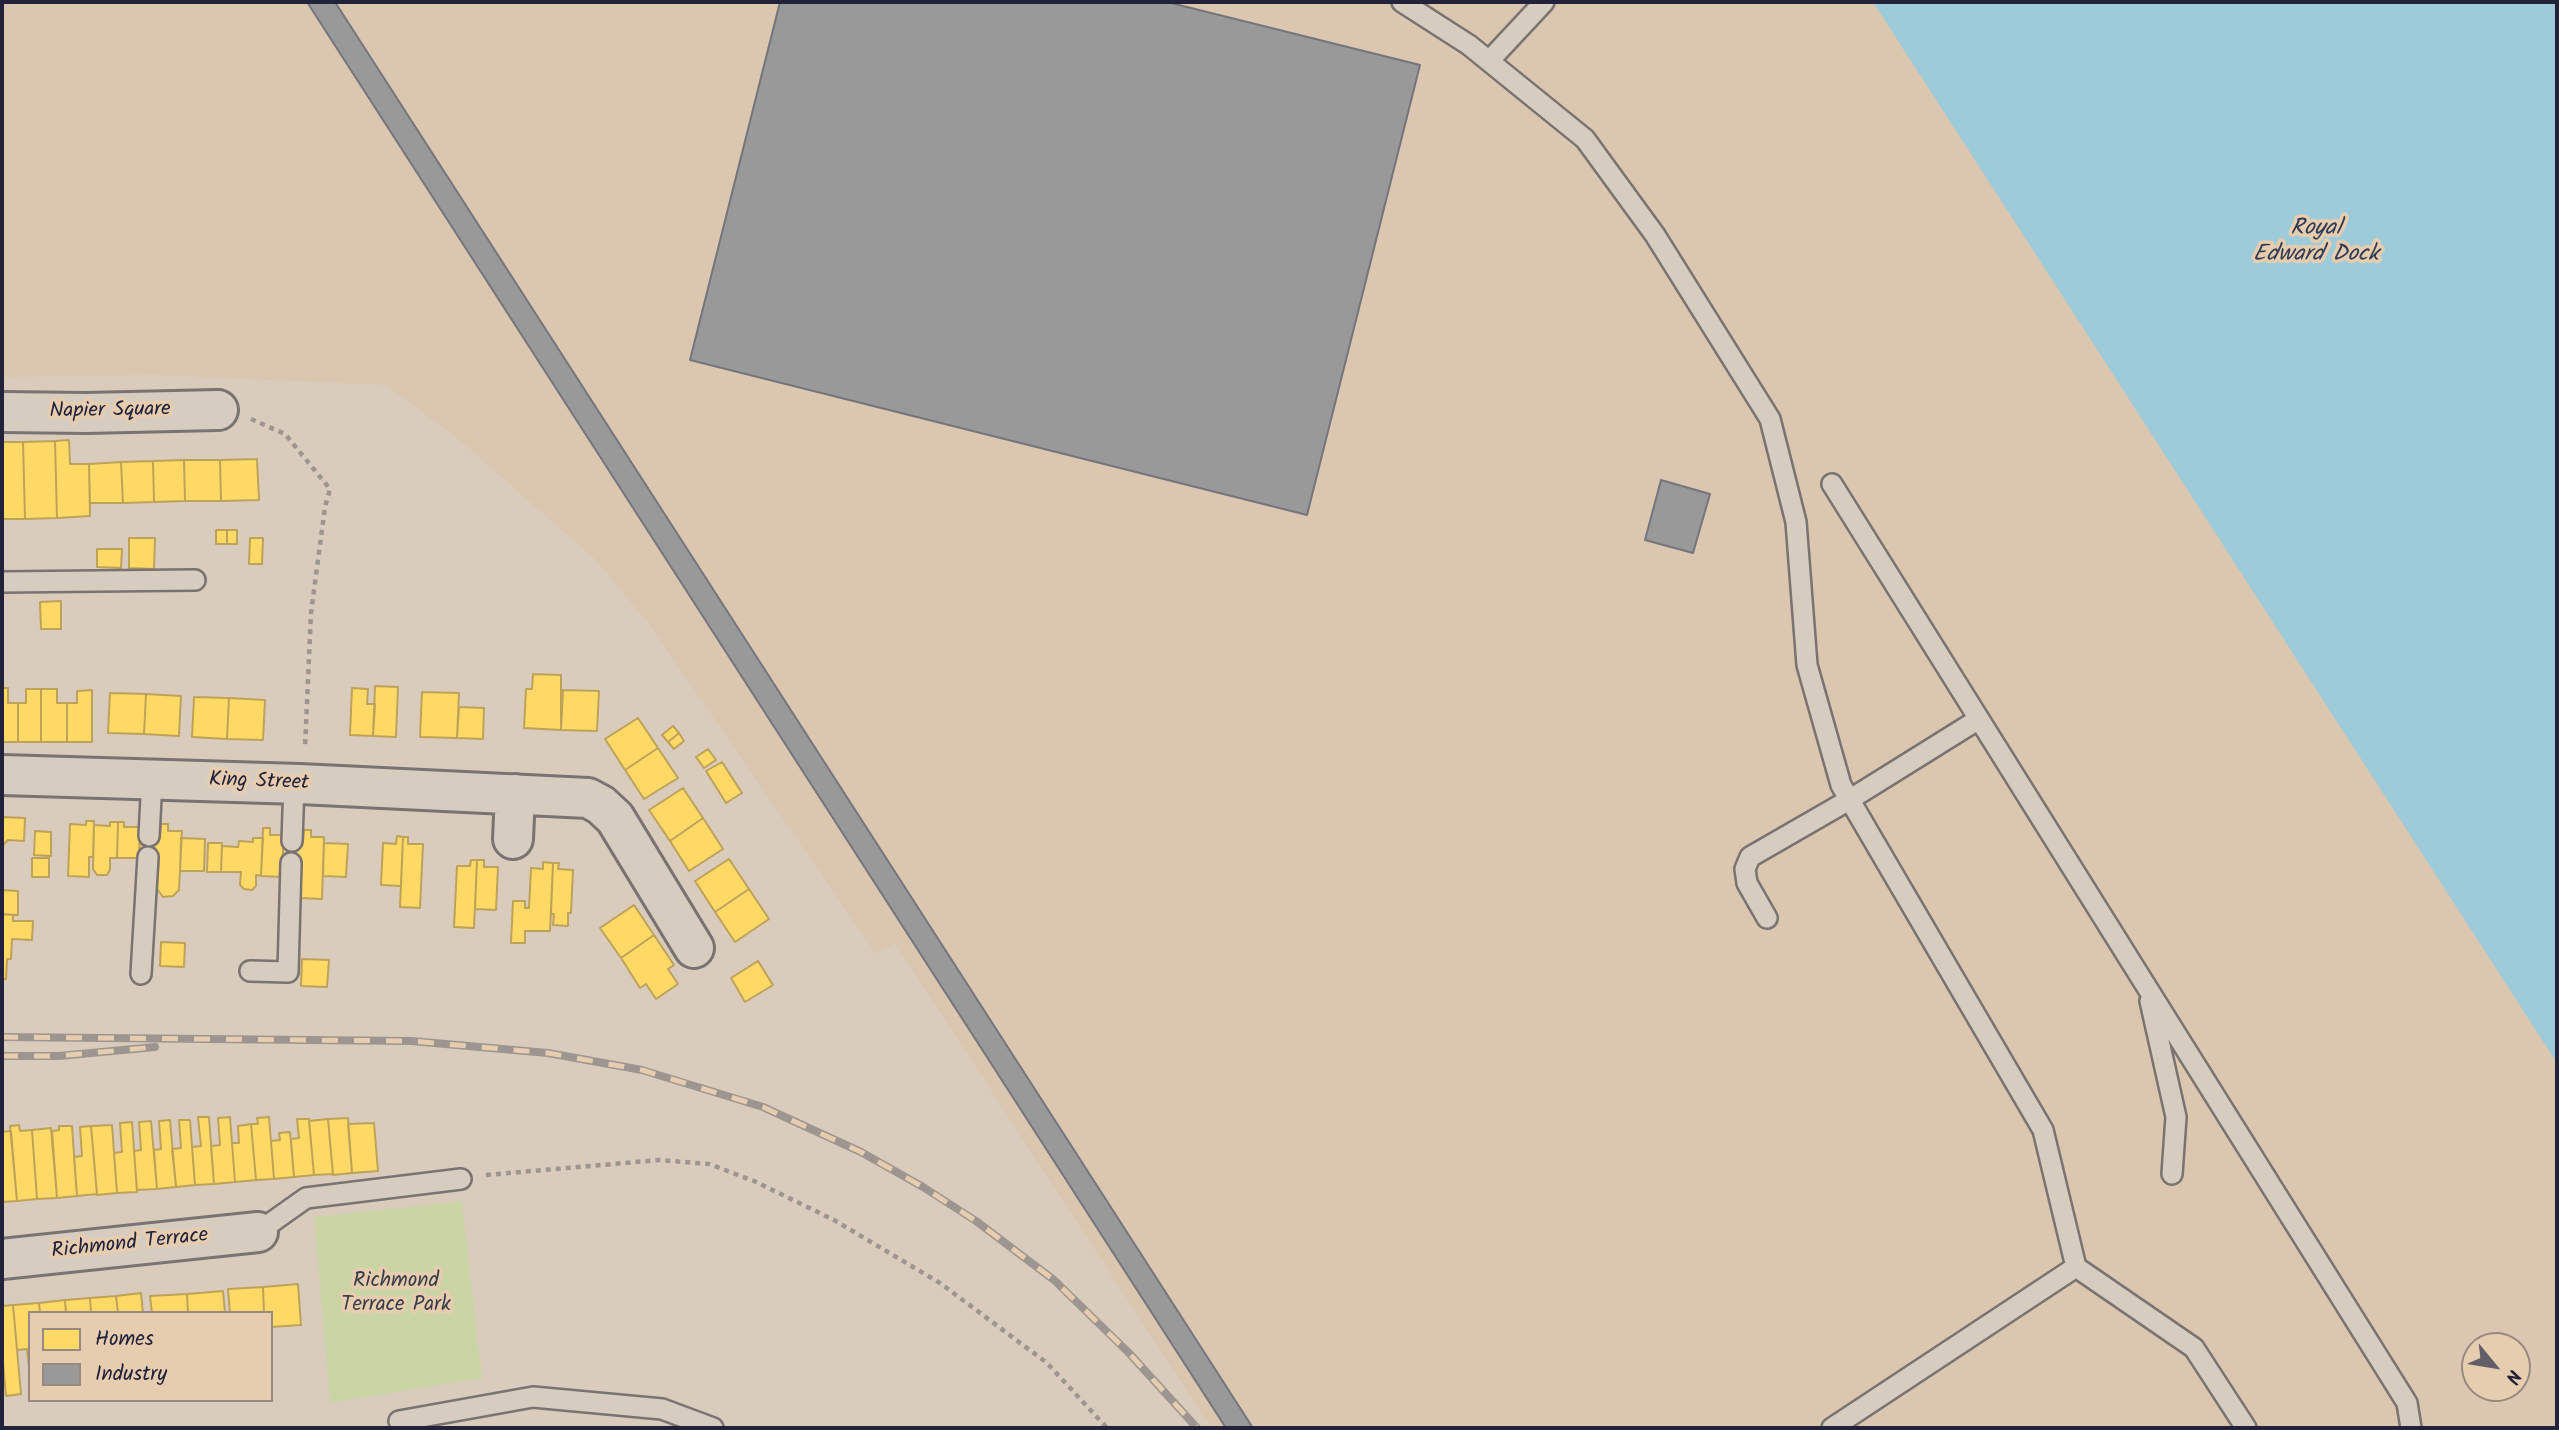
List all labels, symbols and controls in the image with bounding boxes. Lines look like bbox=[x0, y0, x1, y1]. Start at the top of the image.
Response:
water label: Royal Edward Dock bbox=[2253, 216, 2379, 270]
street label: Napier Square bbox=[49, 398, 171, 426]
street label: King Street bbox=[208, 769, 310, 797]
street label: Richmond Terrace bbox=[50, 1224, 210, 1266]
park label: Richmond Terrace Park bbox=[341, 1269, 451, 1319]
legend bbox=[28, 1311, 273, 1402]
text: Homes bbox=[95, 1323, 154, 1356]
north arrow bbox=[2461, 1332, 2531, 1402]
text: Industry bbox=[95, 1358, 167, 1391]
text: N bbox=[2496, 1364, 2528, 1389]

